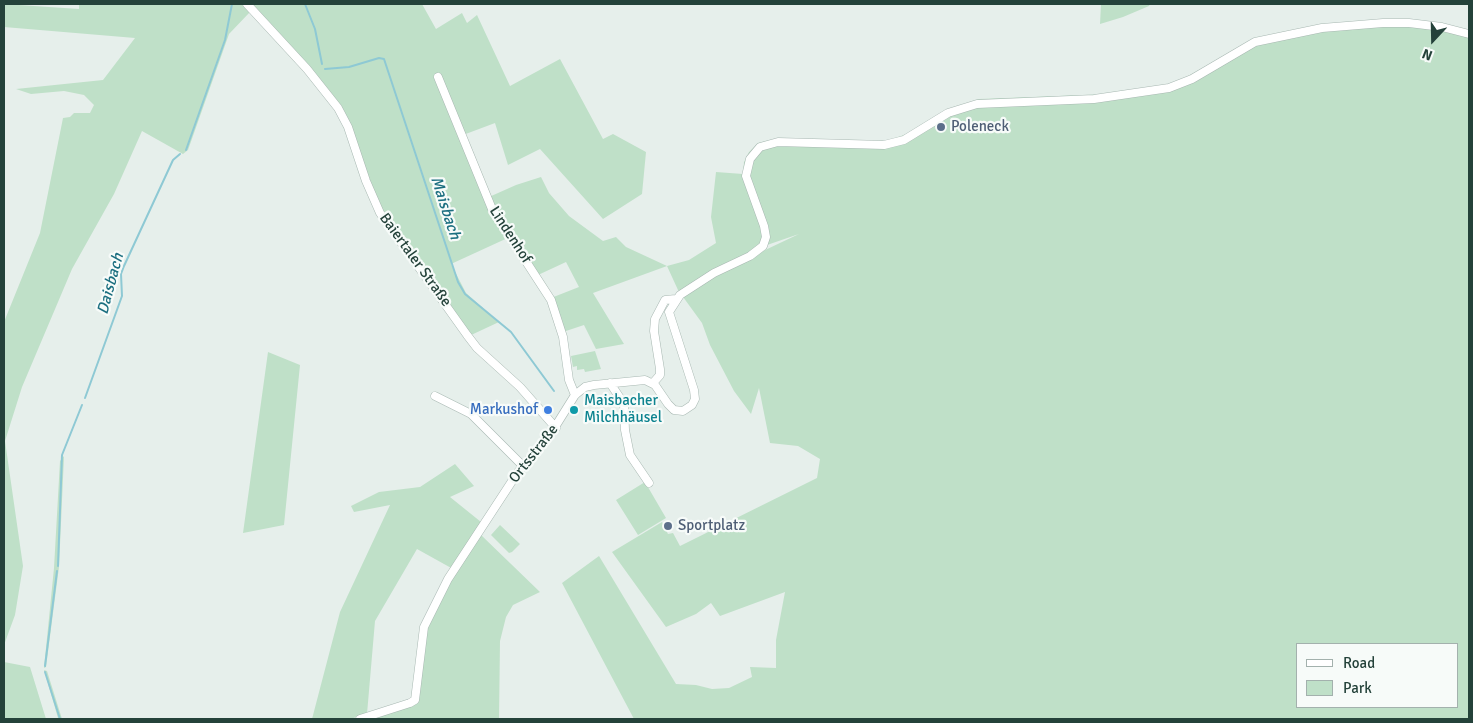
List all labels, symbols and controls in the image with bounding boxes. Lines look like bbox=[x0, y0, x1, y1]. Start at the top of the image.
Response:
north arrow bbox=[1408, 15, 1458, 65]
text: N bbox=[1420, 45, 1435, 64]
place label: Poleneck bbox=[951, 118, 1009, 136]
marker: Poleneck bbox=[935, 121, 947, 133]
water label: Maisbach bbox=[426, 174, 464, 242]
street label: Lindenhof bbox=[485, 203, 535, 267]
street label: Baiertaler Straße bbox=[375, 210, 455, 310]
water label: Daisbach bbox=[94, 251, 128, 317]
place label: Maisbacher Milchhäusel bbox=[584, 392, 662, 427]
place label: Markushof bbox=[470, 401, 538, 419]
marker: Markushof bbox=[542, 404, 554, 416]
marker: Maisbacher Milchhäusel bbox=[568, 404, 580, 416]
street label: Ortsstraße bbox=[506, 421, 562, 487]
place label: Sportplatz bbox=[678, 517, 745, 535]
marker: Sportplatz bbox=[662, 520, 674, 532]
legend bbox=[1296, 643, 1458, 708]
text: Road bbox=[1343, 654, 1375, 672]
text: Park bbox=[1343, 679, 1372, 697]

